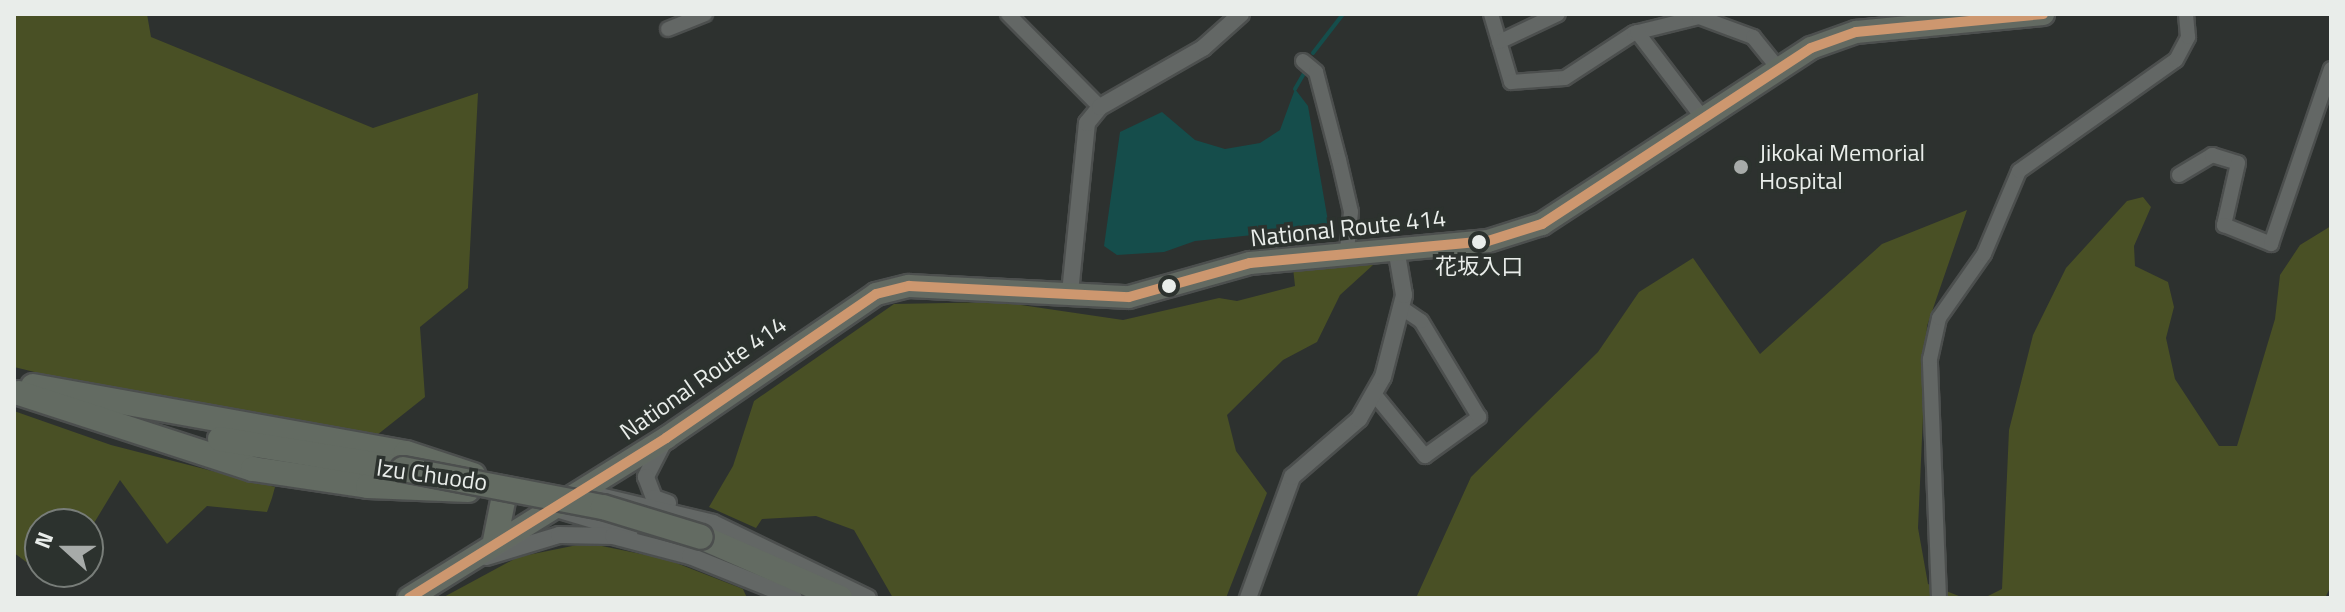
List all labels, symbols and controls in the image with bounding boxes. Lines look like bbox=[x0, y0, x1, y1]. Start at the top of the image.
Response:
place label: Jikokai Memorial Hospital bbox=[1759, 139, 1925, 195]
marker: Jikokai Memorial Hospital bbox=[1730, 156, 1752, 178]
street label: National Route 414 bbox=[1249, 203, 1447, 253]
marker: 花坂入口 bbox=[1471, 234, 1487, 250]
place label: 花坂入口 bbox=[1435, 254, 1523, 280]
unlabelled marker bbox=[1161, 278, 1177, 294]
street label: National Route 414 bbox=[614, 310, 792, 446]
street label: Izu Chuodo bbox=[375, 453, 489, 497]
north arrow bbox=[24, 508, 104, 588]
text: N bbox=[25, 527, 62, 553]

